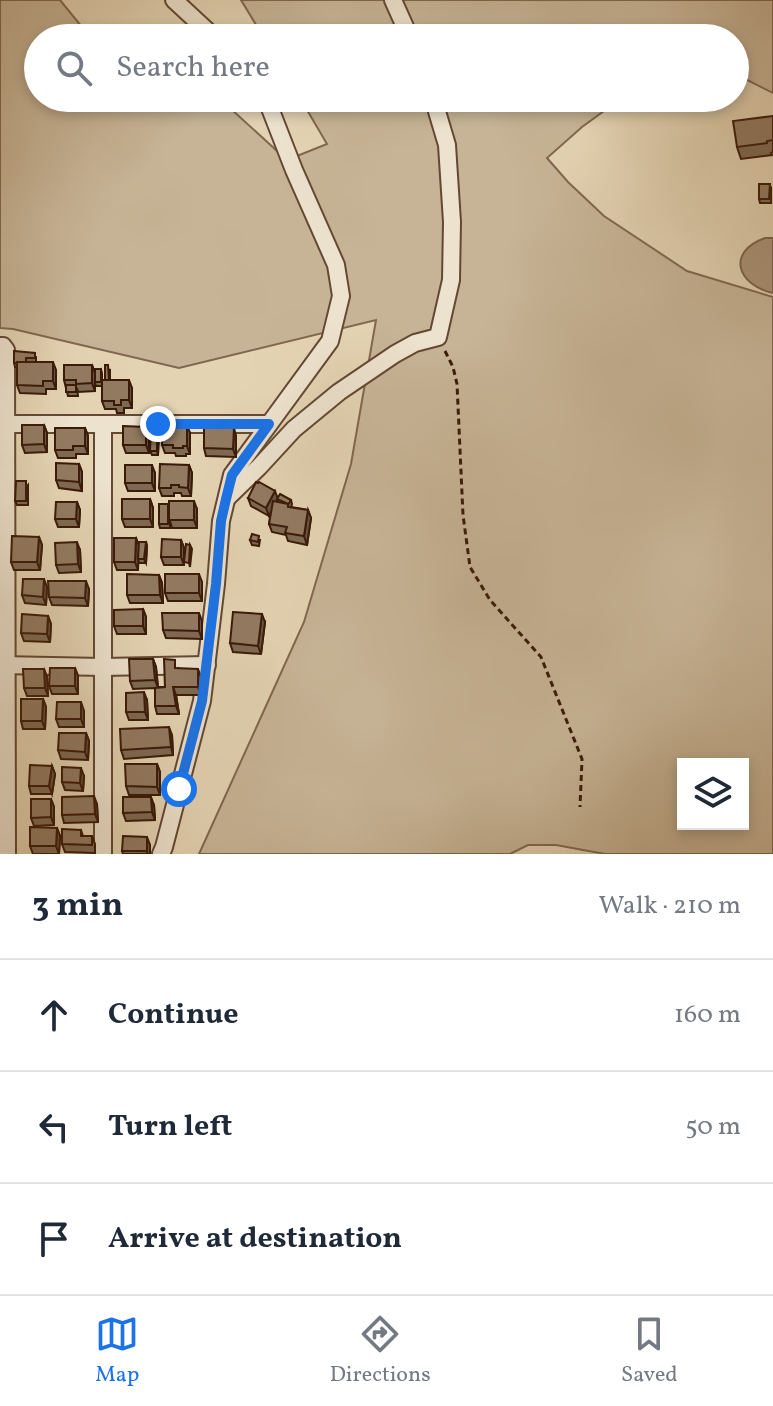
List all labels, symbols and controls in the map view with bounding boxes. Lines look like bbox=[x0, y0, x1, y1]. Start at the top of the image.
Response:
search box bbox=[24, 24, 749, 112]
icon: search bbox=[52, 46, 96, 90]
text: Search here bbox=[116, 47, 270, 89]
route end bbox=[140, 406, 176, 442]
map controls bbox=[677, 758, 749, 830]
button: layers bbox=[677, 758, 749, 830]
route start bbox=[161, 771, 197, 807]
text: 3 min bbox=[32, 883, 123, 930]
text: Walk · 210 m bbox=[598, 888, 741, 924]
icon: ahead bbox=[32, 993, 76, 1037]
text: Continue bbox=[108, 994, 239, 1036]
text: 160 m bbox=[674, 997, 741, 1033]
icon: left bbox=[32, 1105, 76, 1149]
text: Turn left bbox=[108, 1106, 232, 1148]
text: 50 m bbox=[685, 1109, 741, 1145]
icon: arrive bbox=[32, 1217, 76, 1261]
text: Arrive at destination bbox=[108, 1218, 402, 1260]
tab: Map bbox=[95, 1312, 139, 1391]
tab: Directions bbox=[330, 1312, 431, 1391]
tab: Saved bbox=[621, 1312, 678, 1391]

